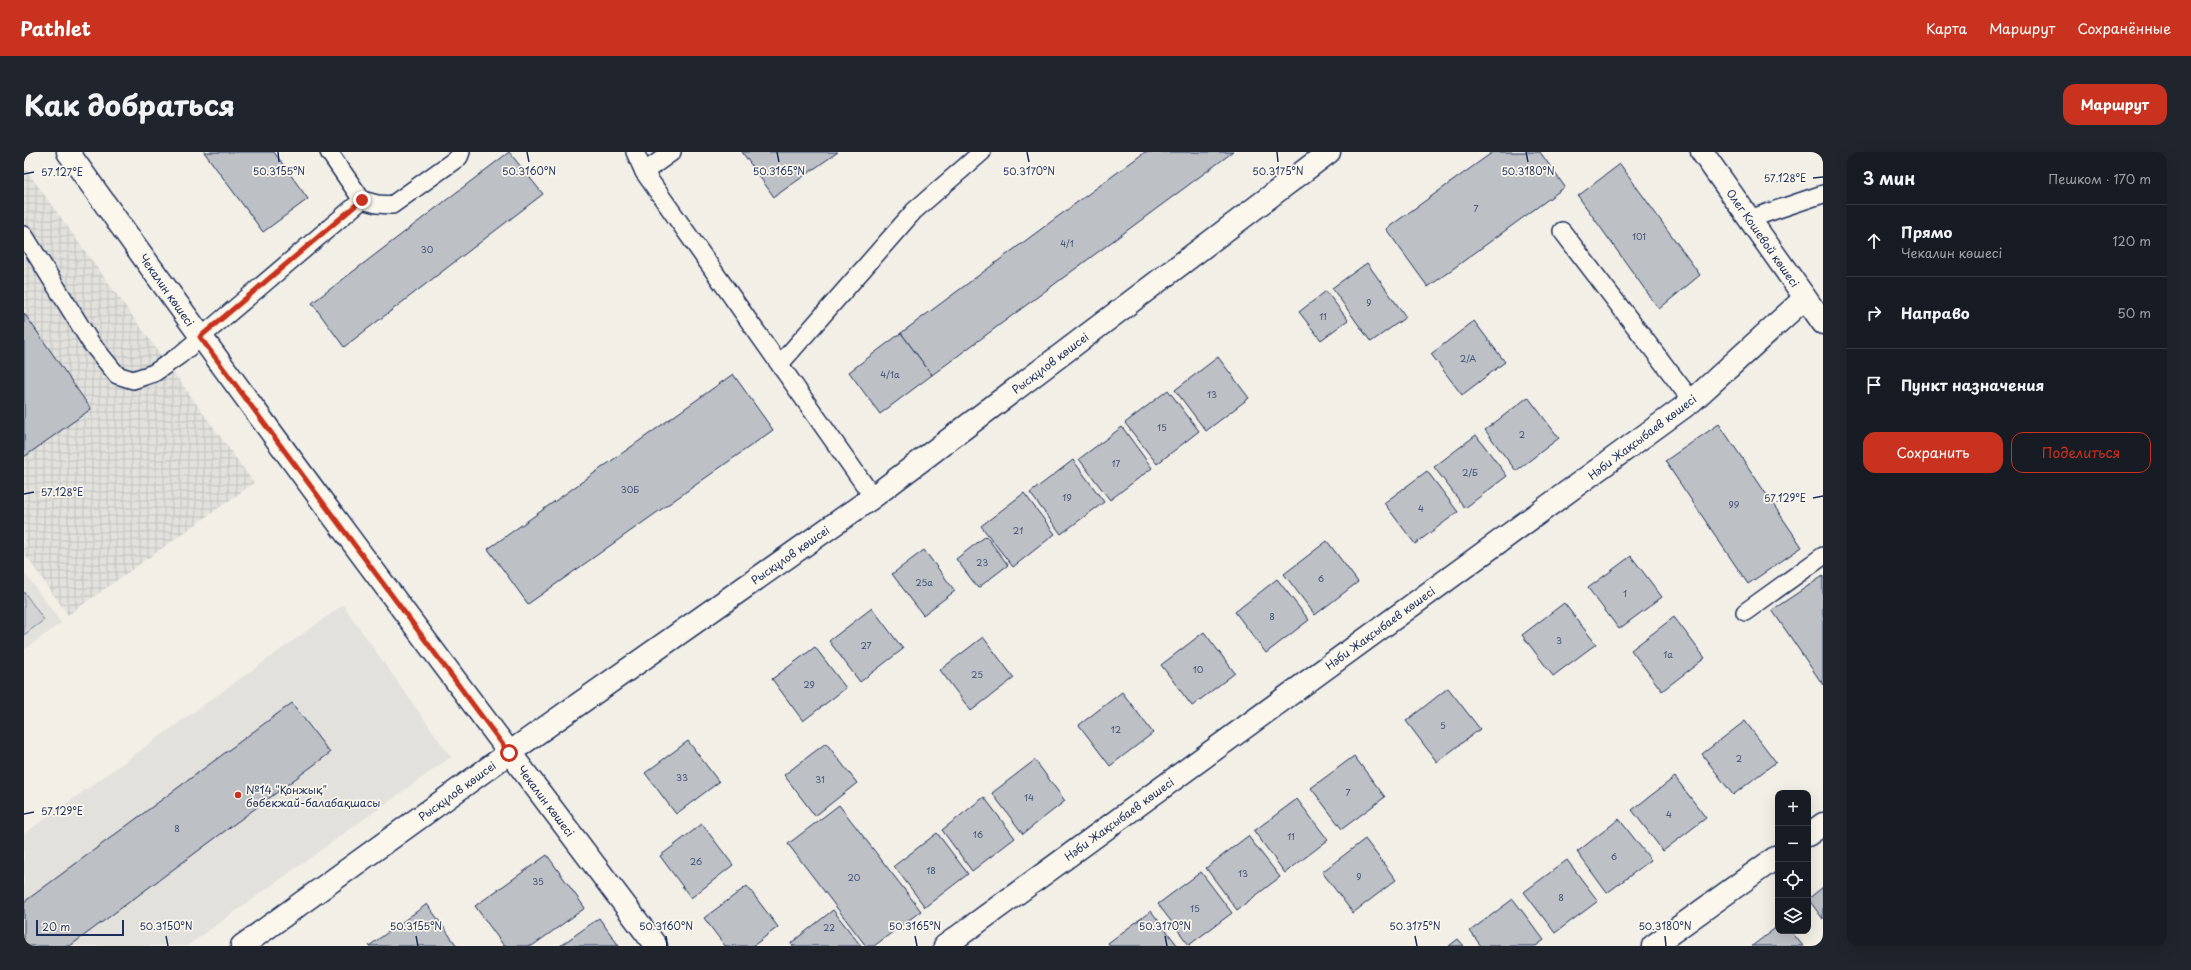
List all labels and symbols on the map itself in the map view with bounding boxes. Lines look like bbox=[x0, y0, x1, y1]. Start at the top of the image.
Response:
text: 50.3155°N bbox=[253, 163, 305, 178]
text: 50.3160°N bbox=[502, 163, 556, 178]
text: 50.3165°N bbox=[753, 163, 805, 178]
text: 50.3170°N bbox=[1003, 163, 1055, 178]
text: 50.3175°N bbox=[1252, 163, 1304, 178]
text: 50.3180°N bbox=[1501, 163, 1555, 178]
text: 57.127°E bbox=[41, 164, 83, 179]
text: 57.128°E bbox=[1764, 170, 1806, 185]
street label: Олег Кошевой көшесі bbox=[1723, 185, 1803, 291]
route end bbox=[353, 191, 371, 209]
house number: 7 bbox=[1473, 201, 1479, 215]
house number: 101 bbox=[1632, 229, 1646, 243]
house number: 4/1 bbox=[1060, 236, 1074, 250]
house number: 30 bbox=[421, 242, 434, 256]
street label: Чекалин көшесі bbox=[135, 250, 199, 330]
house number: 9 bbox=[1366, 295, 1372, 309]
house number: 11 bbox=[1319, 309, 1327, 323]
street label: Рысқұлов көшсеі bbox=[1008, 328, 1092, 398]
house number: 2/А bbox=[1460, 351, 1476, 365]
house number: 4/1а bbox=[880, 367, 900, 381]
house number: 13 bbox=[1207, 387, 1217, 401]
street label: Нәби Жақсыбаев көшесі bbox=[1584, 390, 1700, 484]
house number: 15 bbox=[1157, 420, 1167, 434]
house number: 2 bbox=[1519, 427, 1525, 441]
house number: 17 bbox=[1112, 456, 1121, 470]
house number: 2/Б bbox=[1462, 465, 1478, 479]
house number: 30Б bbox=[621, 482, 639, 496]
text: 57.128°E bbox=[41, 484, 83, 499]
house number: 19 bbox=[1062, 490, 1072, 504]
text: 57.129°E bbox=[1764, 490, 1806, 505]
house number: 99 bbox=[1729, 497, 1740, 511]
house number: 4 bbox=[1418, 501, 1424, 515]
street label: Рысқұлов көшсеі bbox=[747, 522, 833, 588]
house number: 21 bbox=[1013, 523, 1023, 537]
house number: 23 bbox=[976, 555, 988, 569]
house number: 6 bbox=[1318, 571, 1324, 585]
house number: 25а bbox=[915, 575, 933, 589]
street label: Нәби Жақсыбаев көшесі bbox=[1322, 582, 1438, 674]
house number: 1 bbox=[1623, 586, 1627, 600]
house number: 8 bbox=[1269, 609, 1275, 623]
house number: 3 bbox=[1556, 633, 1562, 647]
house number: 27 bbox=[860, 638, 872, 652]
house number: 1а bbox=[1663, 647, 1673, 661]
house number: 10 bbox=[1193, 662, 1204, 676]
house number: 25 bbox=[971, 667, 983, 681]
house number: 29 bbox=[803, 677, 815, 691]
house number: 5 bbox=[1440, 718, 1446, 732]
house number: 12 bbox=[1111, 722, 1121, 736]
route start bbox=[500, 744, 518, 762]
house number: 2 bbox=[1736, 751, 1742, 765]
street label: Рысқұлов көшсеі bbox=[415, 757, 499, 825]
street label: Чекалин көшесі bbox=[513, 762, 579, 840]
house number: 33 bbox=[676, 770, 688, 784]
house number: 31 bbox=[815, 772, 825, 786]
street label: Нәби Жақсыбаев көшесі bbox=[1061, 773, 1177, 865]
place label: №14 "Қонжық" бөбекжай-балабақшасы bbox=[246, 781, 380, 811]
house number: 7 bbox=[1345, 785, 1351, 799]
marker: №14 "Қонжық" бөбекжай-балабақшасы bbox=[233, 790, 243, 800]
house number: 14 bbox=[1024, 790, 1034, 804]
text: 57.129°E bbox=[41, 803, 83, 818]
house number: 4 bbox=[1666, 807, 1672, 821]
house number: 8 bbox=[174, 821, 180, 835]
house number: 16 bbox=[973, 827, 983, 841]
house number: 11 bbox=[1287, 829, 1295, 843]
house number: 6 bbox=[1611, 849, 1617, 863]
house number: 26 bbox=[690, 854, 702, 868]
house number: 18 bbox=[926, 863, 936, 877]
house number: 13 bbox=[1238, 866, 1248, 880]
house number: 9 bbox=[1356, 869, 1362, 883]
house number: 20 bbox=[848, 870, 861, 884]
house number: 35 bbox=[532, 874, 544, 888]
house number: 8 bbox=[1558, 890, 1564, 904]
house number: 15 bbox=[1190, 901, 1200, 915]
scale bar bbox=[36, 918, 124, 937]
text: 50.3150°N bbox=[139, 918, 193, 933]
text: 50.3155°N bbox=[390, 918, 442, 933]
text: 50.3160°N bbox=[639, 918, 693, 933]
text: 50.3165°N bbox=[889, 918, 941, 933]
text: 50.3170°N bbox=[1139, 918, 1191, 933]
text: 50.3175°N bbox=[1389, 918, 1441, 933]
text: 50.3180°N bbox=[1638, 918, 1692, 933]
house number: 22 bbox=[823, 920, 835, 934]

